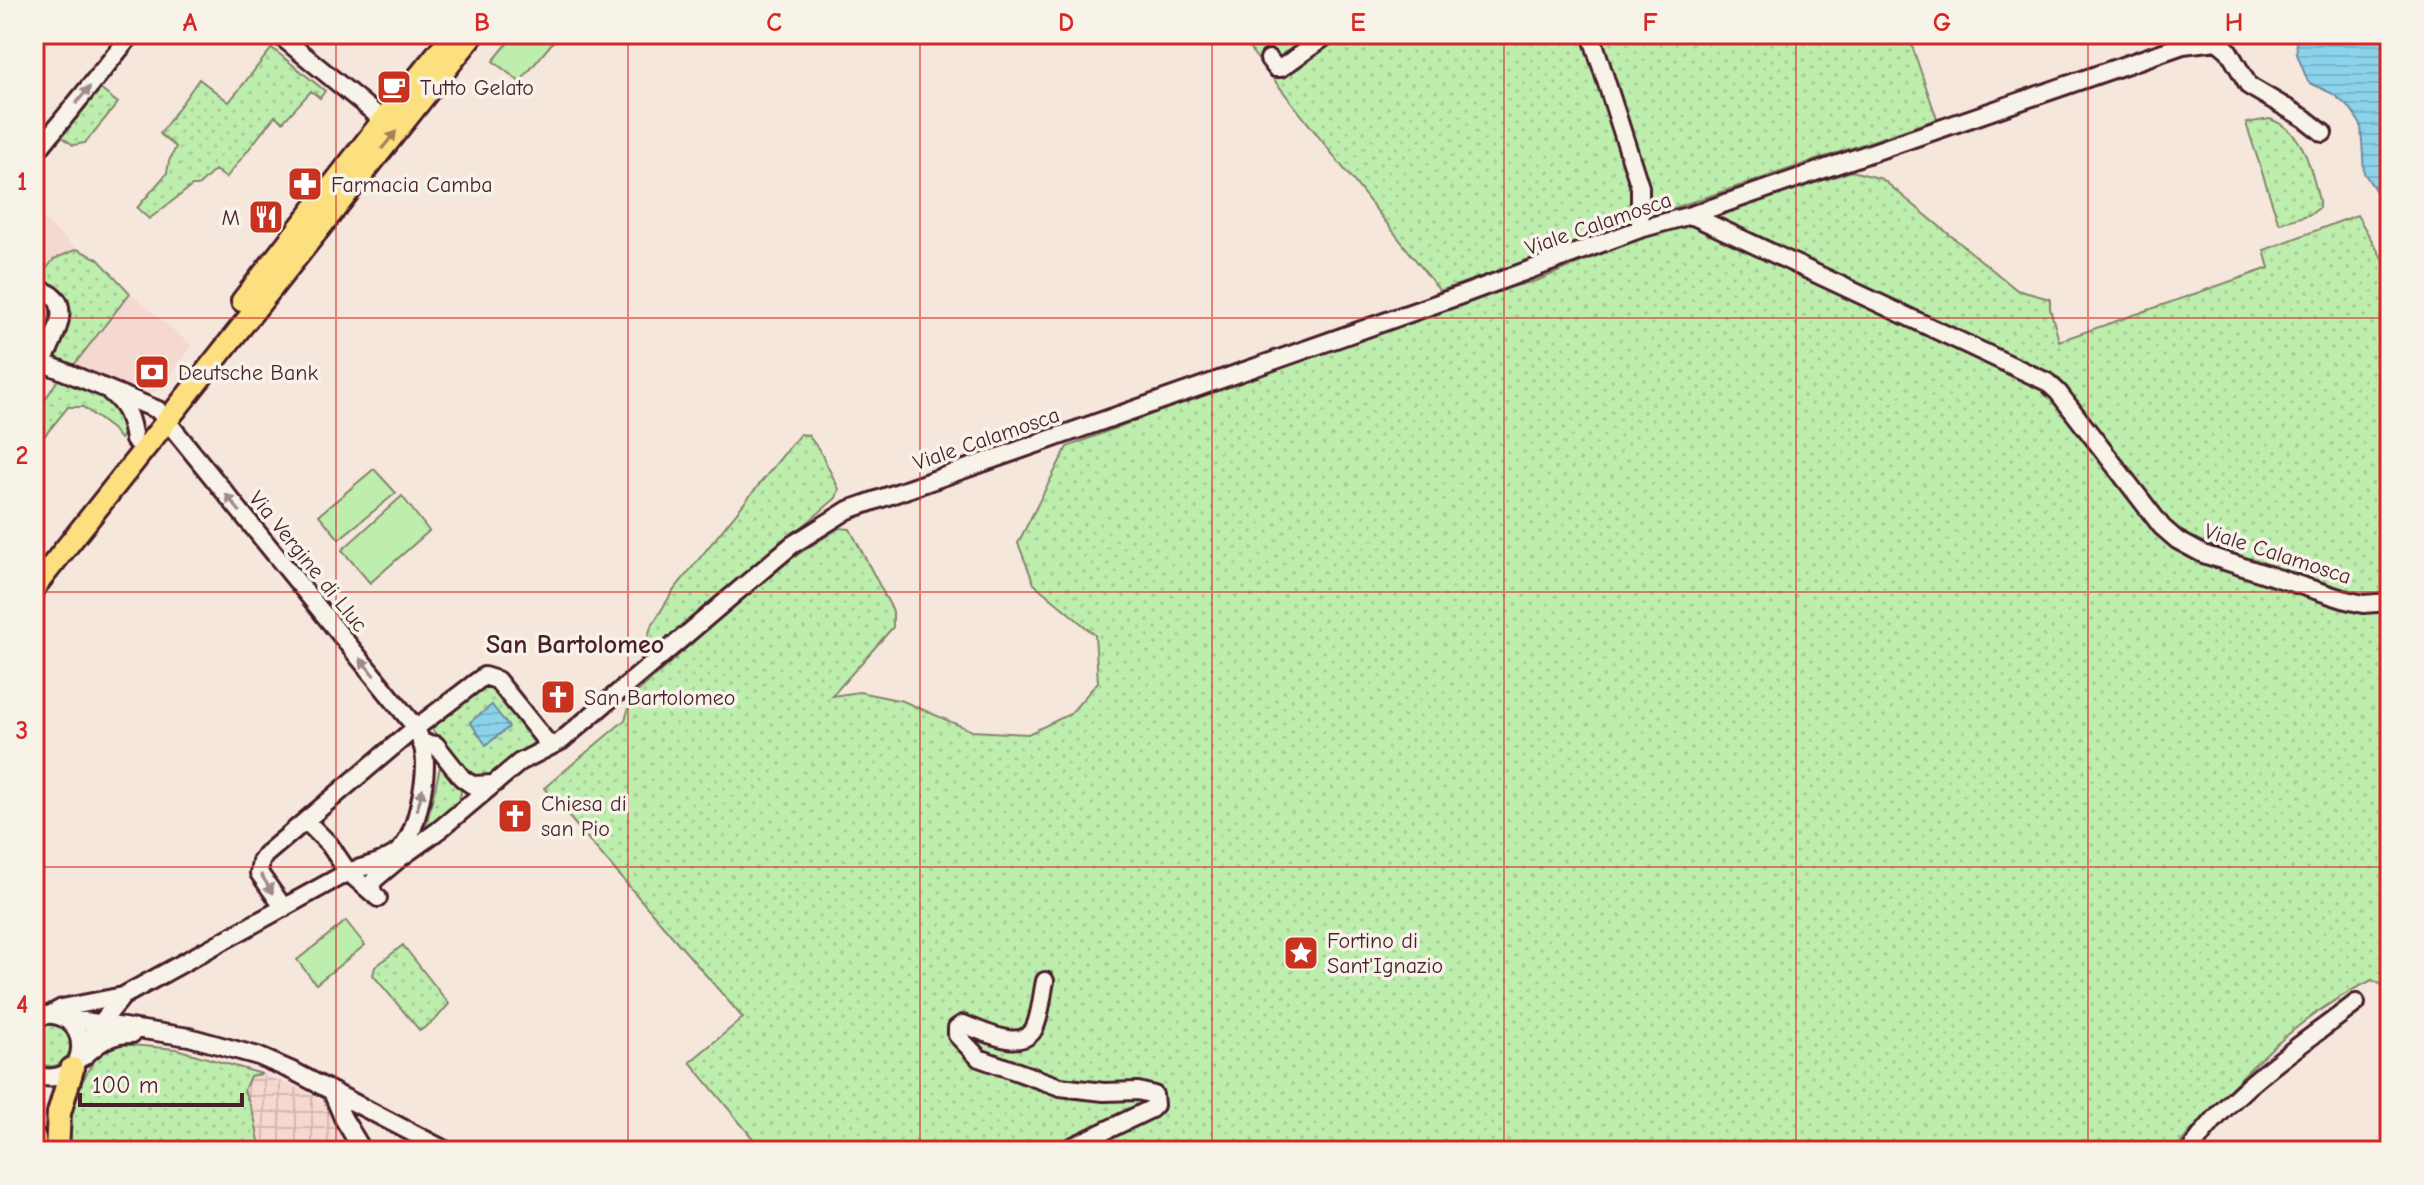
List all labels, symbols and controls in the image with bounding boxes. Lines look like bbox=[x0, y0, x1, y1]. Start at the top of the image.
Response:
text: A bbox=[183, 8, 198, 38]
text: B bbox=[474, 8, 490, 38]
text: C bbox=[766, 8, 782, 38]
text: D bbox=[1058, 8, 1074, 38]
text: E bbox=[1350, 8, 1366, 38]
text: F bbox=[1642, 8, 1658, 38]
text: G bbox=[1933, 8, 1951, 38]
text: H bbox=[2225, 8, 2243, 38]
cafe icon: Tutto Gelato bbox=[375, 68, 413, 106]
place label: Tutto Gelato bbox=[420, 75, 534, 101]
one-way arrow bbox=[74, 85, 91, 105]
one-way arrow bbox=[380, 130, 397, 150]
pharmacy icon: Farmacia Camba bbox=[286, 165, 324, 203]
text: 1 bbox=[17, 167, 27, 197]
place label: Farmacia Camba bbox=[331, 172, 493, 198]
street label: Viale Calamosca bbox=[1522, 187, 1675, 261]
restaurant icon: M bbox=[247, 198, 285, 236]
place label: M bbox=[222, 205, 240, 231]
bank icon: Deutsche Bank bbox=[133, 353, 171, 391]
place label: Deutsche Bank bbox=[178, 360, 318, 386]
street label: Viale Calamosca bbox=[910, 402, 1063, 476]
text: 2 bbox=[16, 441, 28, 471]
street label: Via Vergine di Lluc bbox=[243, 486, 373, 638]
one-way arrow bbox=[226, 493, 242, 513]
street label: Viale Calamosca bbox=[2201, 518, 2355, 590]
district label: San Bartolomeo bbox=[486, 630, 664, 660]
one-way arrow bbox=[359, 658, 376, 678]
church icon: San Bartolomeo bbox=[539, 678, 577, 716]
place label: San Bartolomeo bbox=[584, 685, 735, 711]
text: 3 bbox=[16, 716, 28, 746]
one-way arrow bbox=[414, 786, 426, 811]
place label: Chiesa di san Pio bbox=[541, 791, 627, 842]
church icon: Chiesa di san Pio bbox=[496, 797, 534, 835]
one-way arrow bbox=[259, 873, 274, 894]
place label: Fortino di Sant'Ignazio bbox=[1327, 928, 1443, 979]
place icon: Fortino di Sant'Ignazio bbox=[1282, 934, 1320, 972]
text: 4 bbox=[16, 990, 28, 1020]
scale bar bbox=[80, 1057, 242, 1107]
text: 100 m bbox=[92, 1071, 159, 1099]

